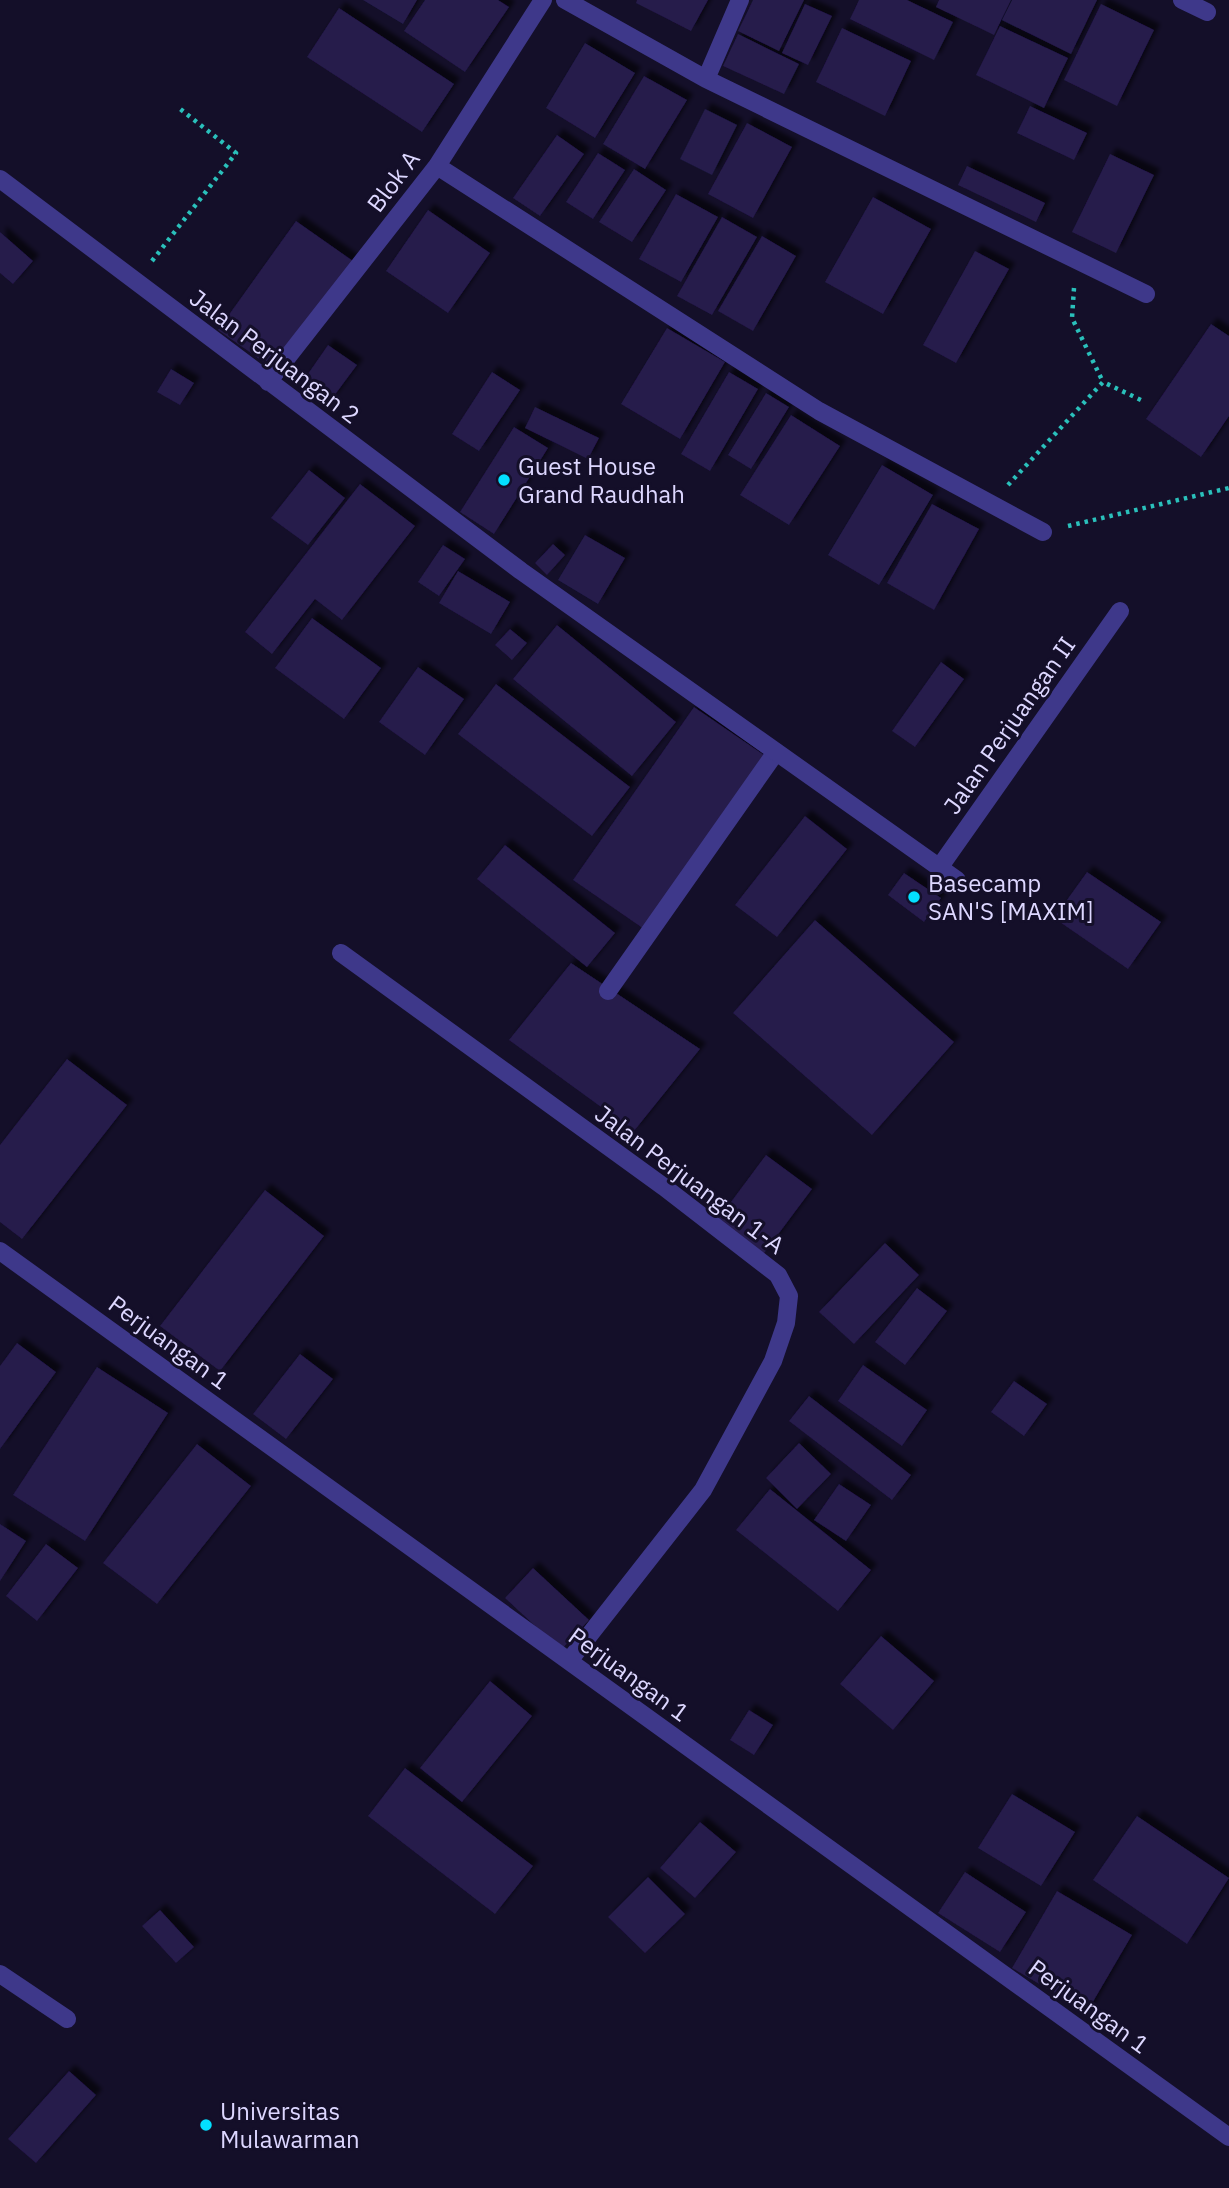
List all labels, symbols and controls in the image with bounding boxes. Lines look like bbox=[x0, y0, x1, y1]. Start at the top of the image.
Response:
street label: Blok A bbox=[359, 144, 427, 218]
street label: Jalan Perjuangan 2 bbox=[184, 282, 366, 430]
place label: Guest House Grand Raudhah bbox=[518, 450, 685, 510]
marker: Guest House Grand Raudhah bbox=[496, 472, 512, 488]
street label: Jalan Perjuangan II bbox=[936, 630, 1082, 820]
place label: Basecamp SAN'S [MAXIM] bbox=[928, 867, 1094, 927]
marker: Basecamp SAN'S [MAXIM] bbox=[906, 889, 922, 905]
street label: Jalan Perjuangan 1-A bbox=[589, 1097, 791, 1261]
street label: Perjuangan 1 bbox=[102, 1288, 236, 1396]
street label: Perjuangan 1 bbox=[562, 1620, 696, 1728]
street label: Perjuangan 1 bbox=[1022, 1952, 1156, 2060]
place label: Universitas Mulawarman bbox=[220, 2095, 360, 2155]
marker: Universitas Mulawarman bbox=[198, 2117, 214, 2133]

